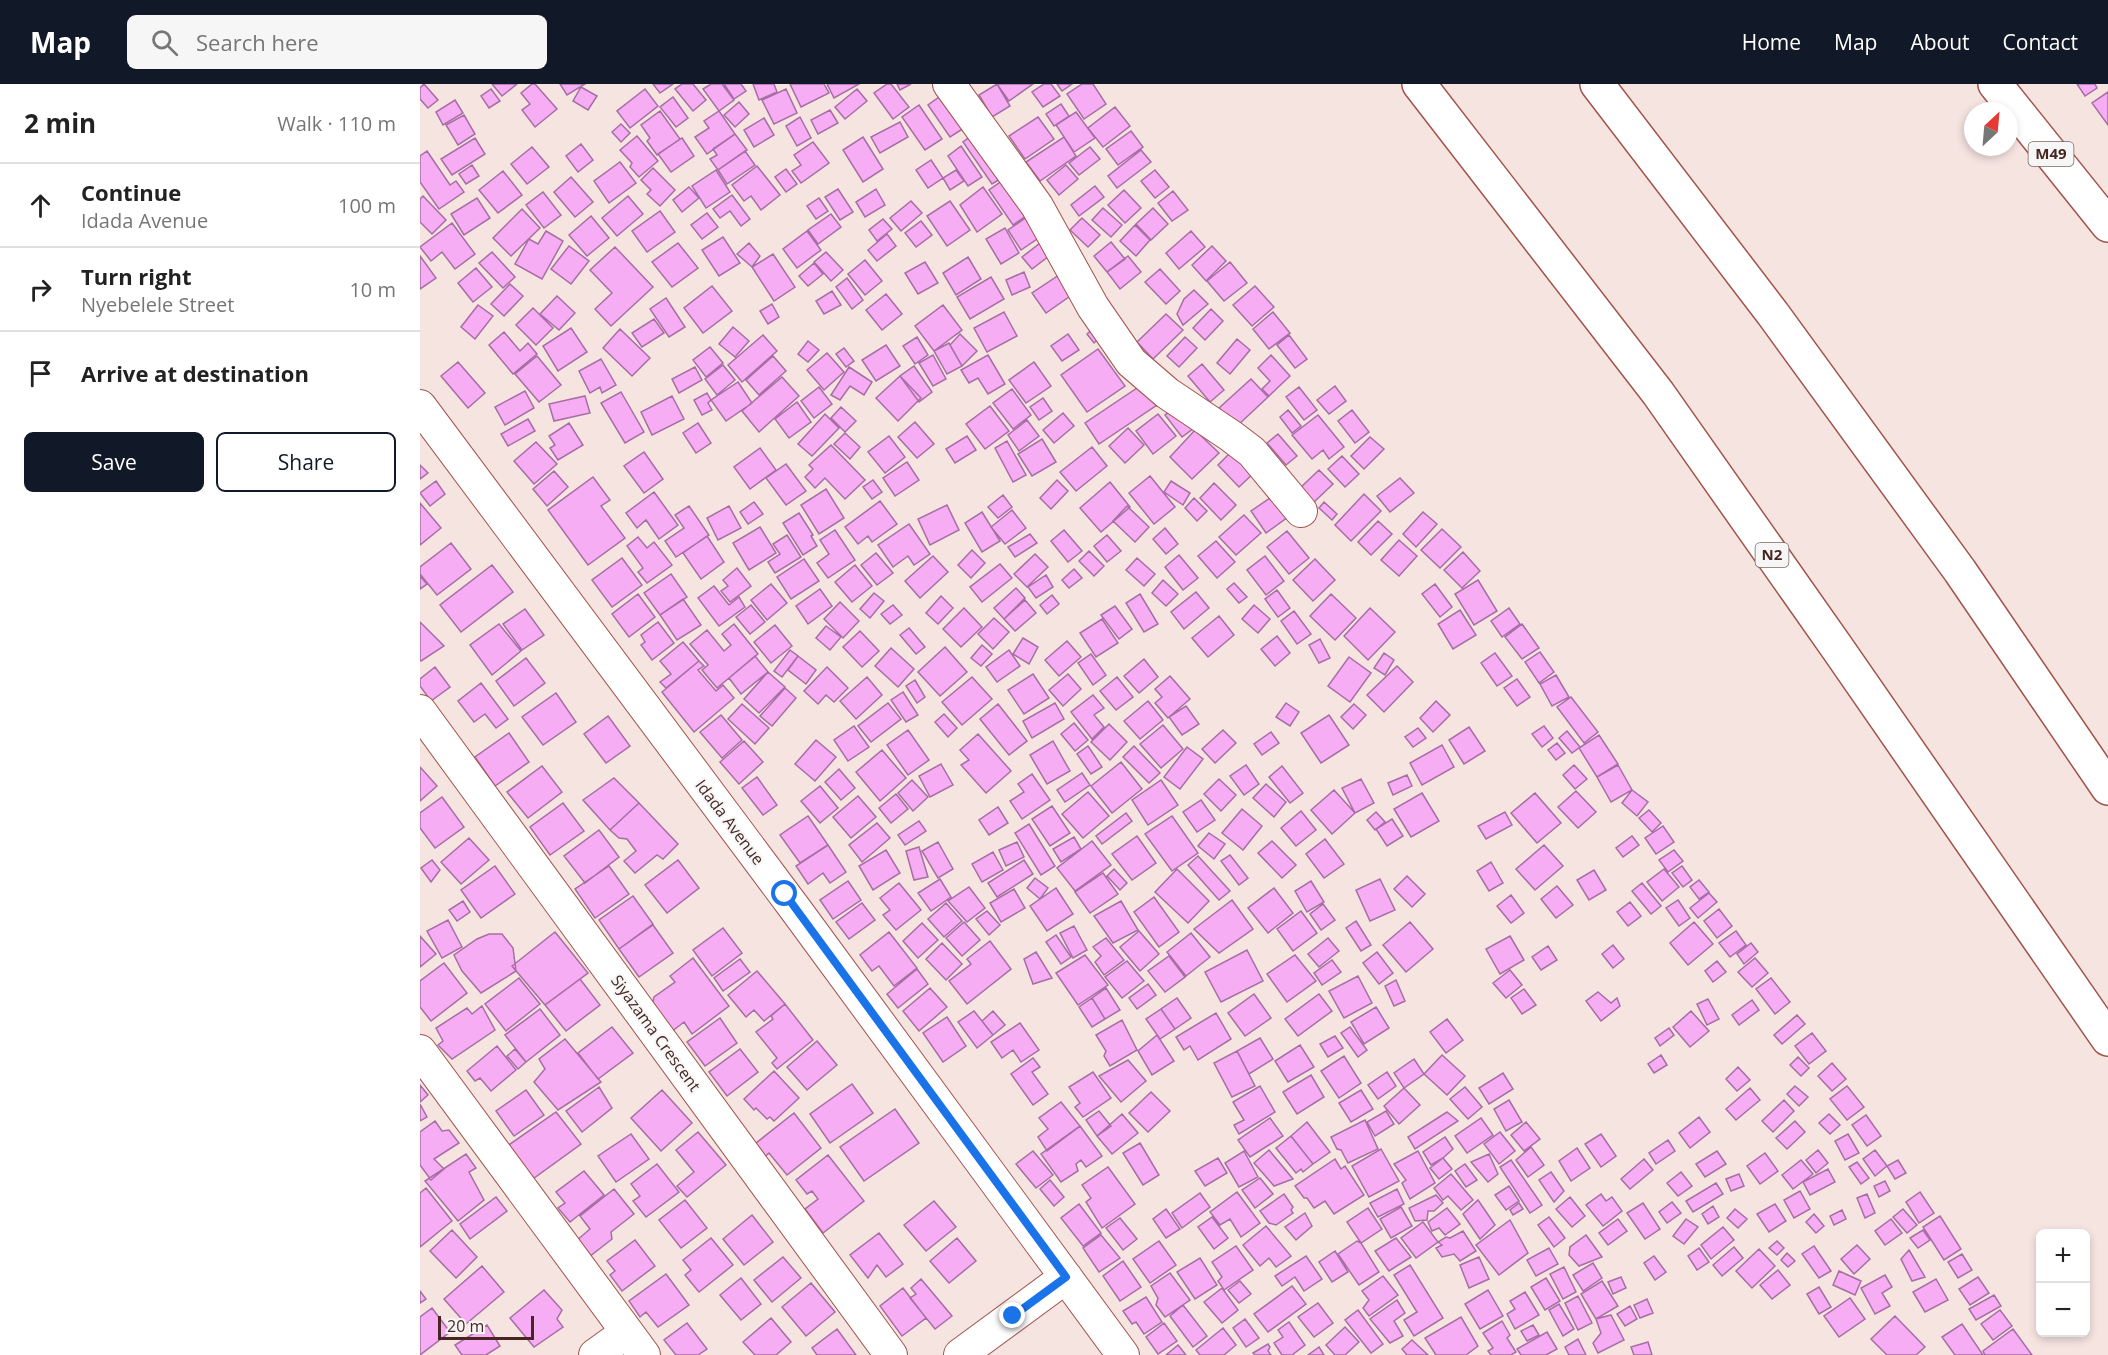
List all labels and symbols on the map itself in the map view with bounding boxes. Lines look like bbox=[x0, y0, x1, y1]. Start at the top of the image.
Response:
north arrow bbox=[1964, 102, 2018, 156]
road number: M49 bbox=[2028, 142, 2074, 166]
road number: N2 bbox=[1756, 543, 1788, 567]
street label: Idada Avenue bbox=[691, 775, 769, 869]
route start bbox=[771, 880, 797, 906]
street label: Siyazama Crescent bbox=[606, 970, 706, 1096]
route end bbox=[999, 1302, 1025, 1328]
scale bar bbox=[438, 1313, 534, 1340]

